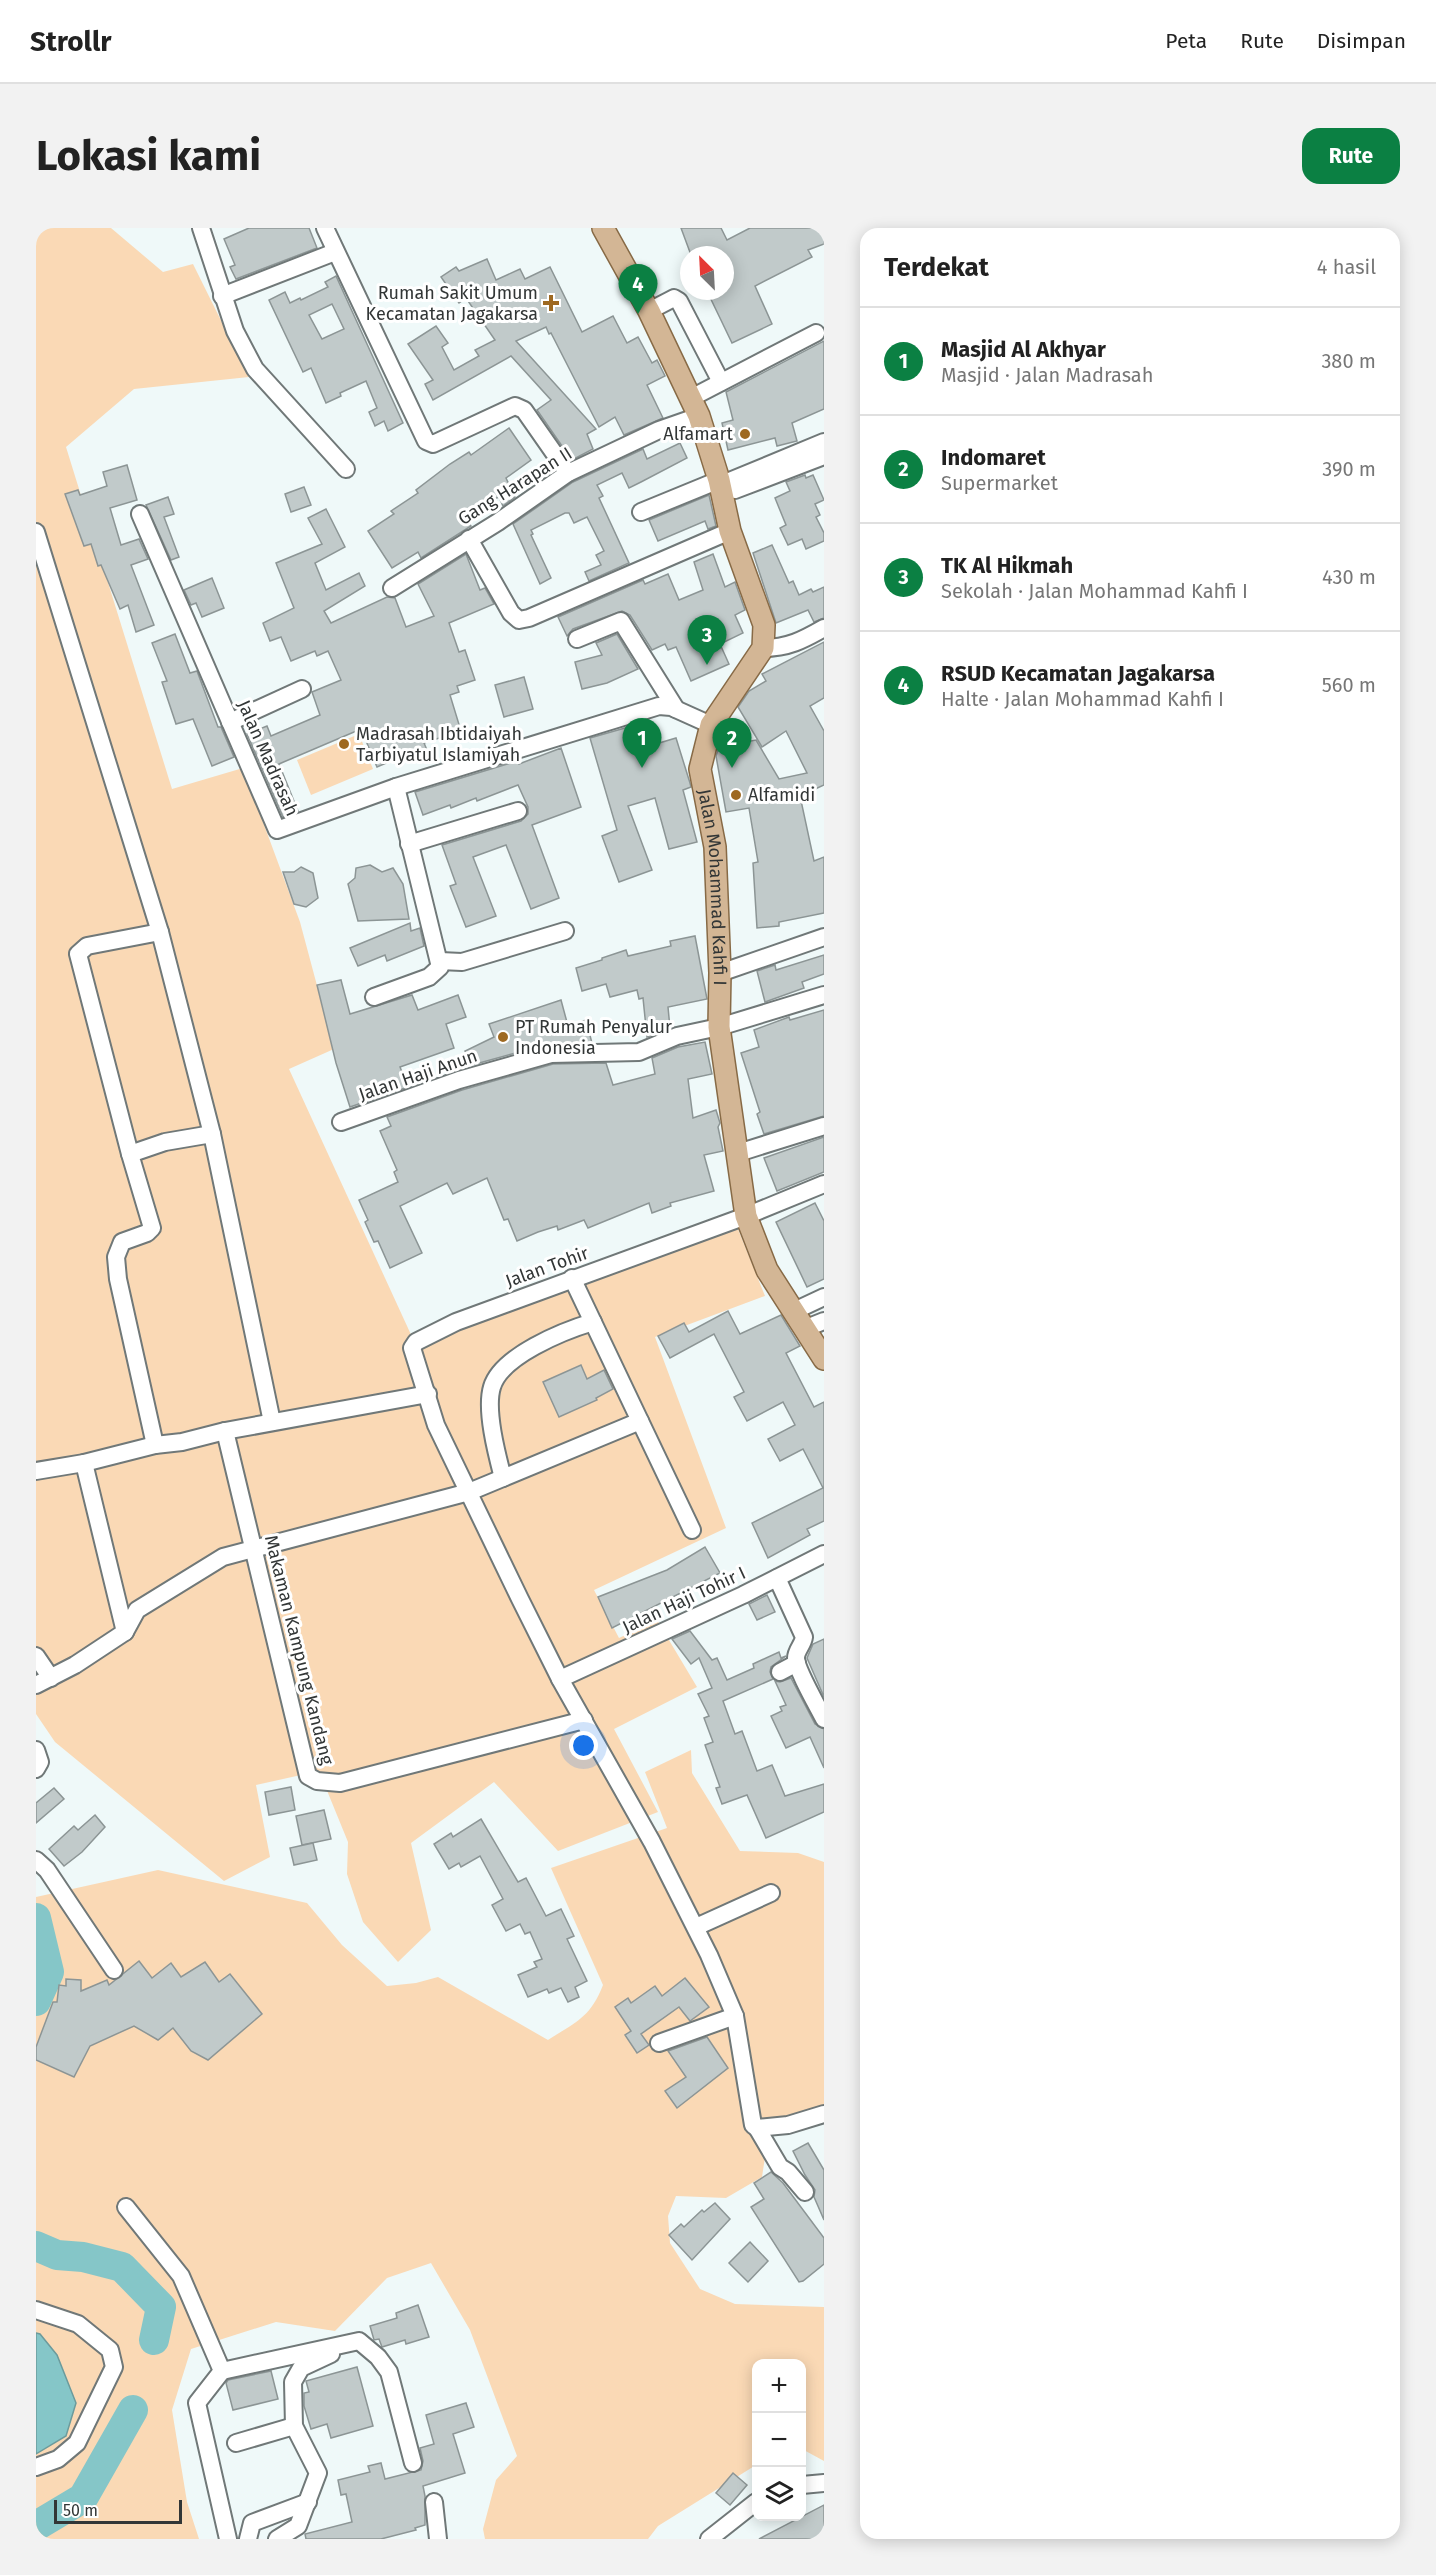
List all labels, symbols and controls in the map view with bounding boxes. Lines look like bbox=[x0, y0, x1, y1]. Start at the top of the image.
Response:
text: Strollr bbox=[30, 25, 111, 58]
text: Peta bbox=[1165, 28, 1207, 54]
text: Rute bbox=[1240, 28, 1284, 54]
text: Disimpan bbox=[1317, 28, 1406, 54]
button: Rute bbox=[1302, 128, 1400, 184]
text: Lokasi kami bbox=[36, 131, 261, 181]
north arrow bbox=[680, 246, 734, 300]
text: Terdekat bbox=[884, 252, 989, 283]
text: 4 hasil bbox=[1317, 255, 1376, 279]
pin: 4 bbox=[618, 264, 658, 314]
place label: Rumah Sakit Umum Kecamatan Jagakarsa bbox=[366, 282, 538, 325]
marker: Rumah Sakit Umum Kecamatan Jagakarsa bbox=[542, 294, 560, 312]
text: Masjid Al Akhyar bbox=[941, 336, 1106, 363]
text: 1 bbox=[899, 349, 908, 373]
text: 380 m bbox=[1321, 349, 1376, 373]
text: Masjid · Jalan Madrasah bbox=[941, 363, 1153, 387]
place label: Alfamart bbox=[663, 423, 733, 445]
marker: Alfamart bbox=[738, 427, 752, 441]
street label: Gang Harapan II bbox=[454, 442, 576, 530]
text: Indomaret bbox=[941, 444, 1046, 471]
text: 2 bbox=[898, 457, 909, 481]
text: 390 m bbox=[1322, 457, 1376, 481]
text: Supermarket bbox=[941, 471, 1058, 495]
text: TK Al Hikmah bbox=[941, 552, 1073, 579]
text: 3 bbox=[898, 565, 909, 589]
text: 430 m bbox=[1322, 565, 1376, 589]
text: Sekolah · Jalan Mohammad Kahfi I bbox=[941, 579, 1248, 603]
pin: 3 bbox=[688, 616, 726, 665]
text: RSUD Kecamatan Jagakarsa bbox=[941, 660, 1215, 687]
text: 4 bbox=[898, 673, 909, 697]
text: 560 m bbox=[1322, 673, 1376, 697]
text: Halte · Jalan Mohammad Kahfi I bbox=[941, 687, 1224, 711]
street label: Jalan Madrasah bbox=[233, 697, 303, 819]
pin: 1 bbox=[622, 718, 662, 768]
pin: 2 bbox=[712, 718, 752, 768]
place label: Madrasah Ibtidaiyah Tarbiyatul Islamiyah bbox=[356, 723, 522, 766]
marker: Madrasah Ibtidaiyah Tarbiyatul Islamiyah bbox=[337, 737, 351, 751]
place label: Alfamidi bbox=[748, 784, 815, 806]
street label: Jalan Mohammad Kahfi I bbox=[693, 787, 731, 986]
marker: Alfamidi bbox=[729, 788, 743, 802]
place label: PT Rumah Penyalur Indonesia bbox=[515, 1016, 672, 1059]
marker: PT Rumah Penyalur Indonesia bbox=[496, 1030, 510, 1044]
street label: Jalan Haji Anun bbox=[356, 1044, 480, 1106]
street label: Jalan Tohir bbox=[502, 1242, 592, 1292]
street label: Makaman Kampung Kandang bbox=[260, 1533, 338, 1768]
street label: Jalan Haji Tohir I bbox=[619, 1562, 749, 1638]
your location bbox=[569, 1731, 598, 1760]
map controls bbox=[752, 2359, 806, 2521]
button: + bbox=[752, 2359, 806, 2413]
button: − bbox=[752, 2413, 806, 2467]
button: layers bbox=[752, 2467, 806, 2521]
scale bar bbox=[54, 2497, 182, 2524]
text: 50 m bbox=[63, 2501, 98, 2520]

